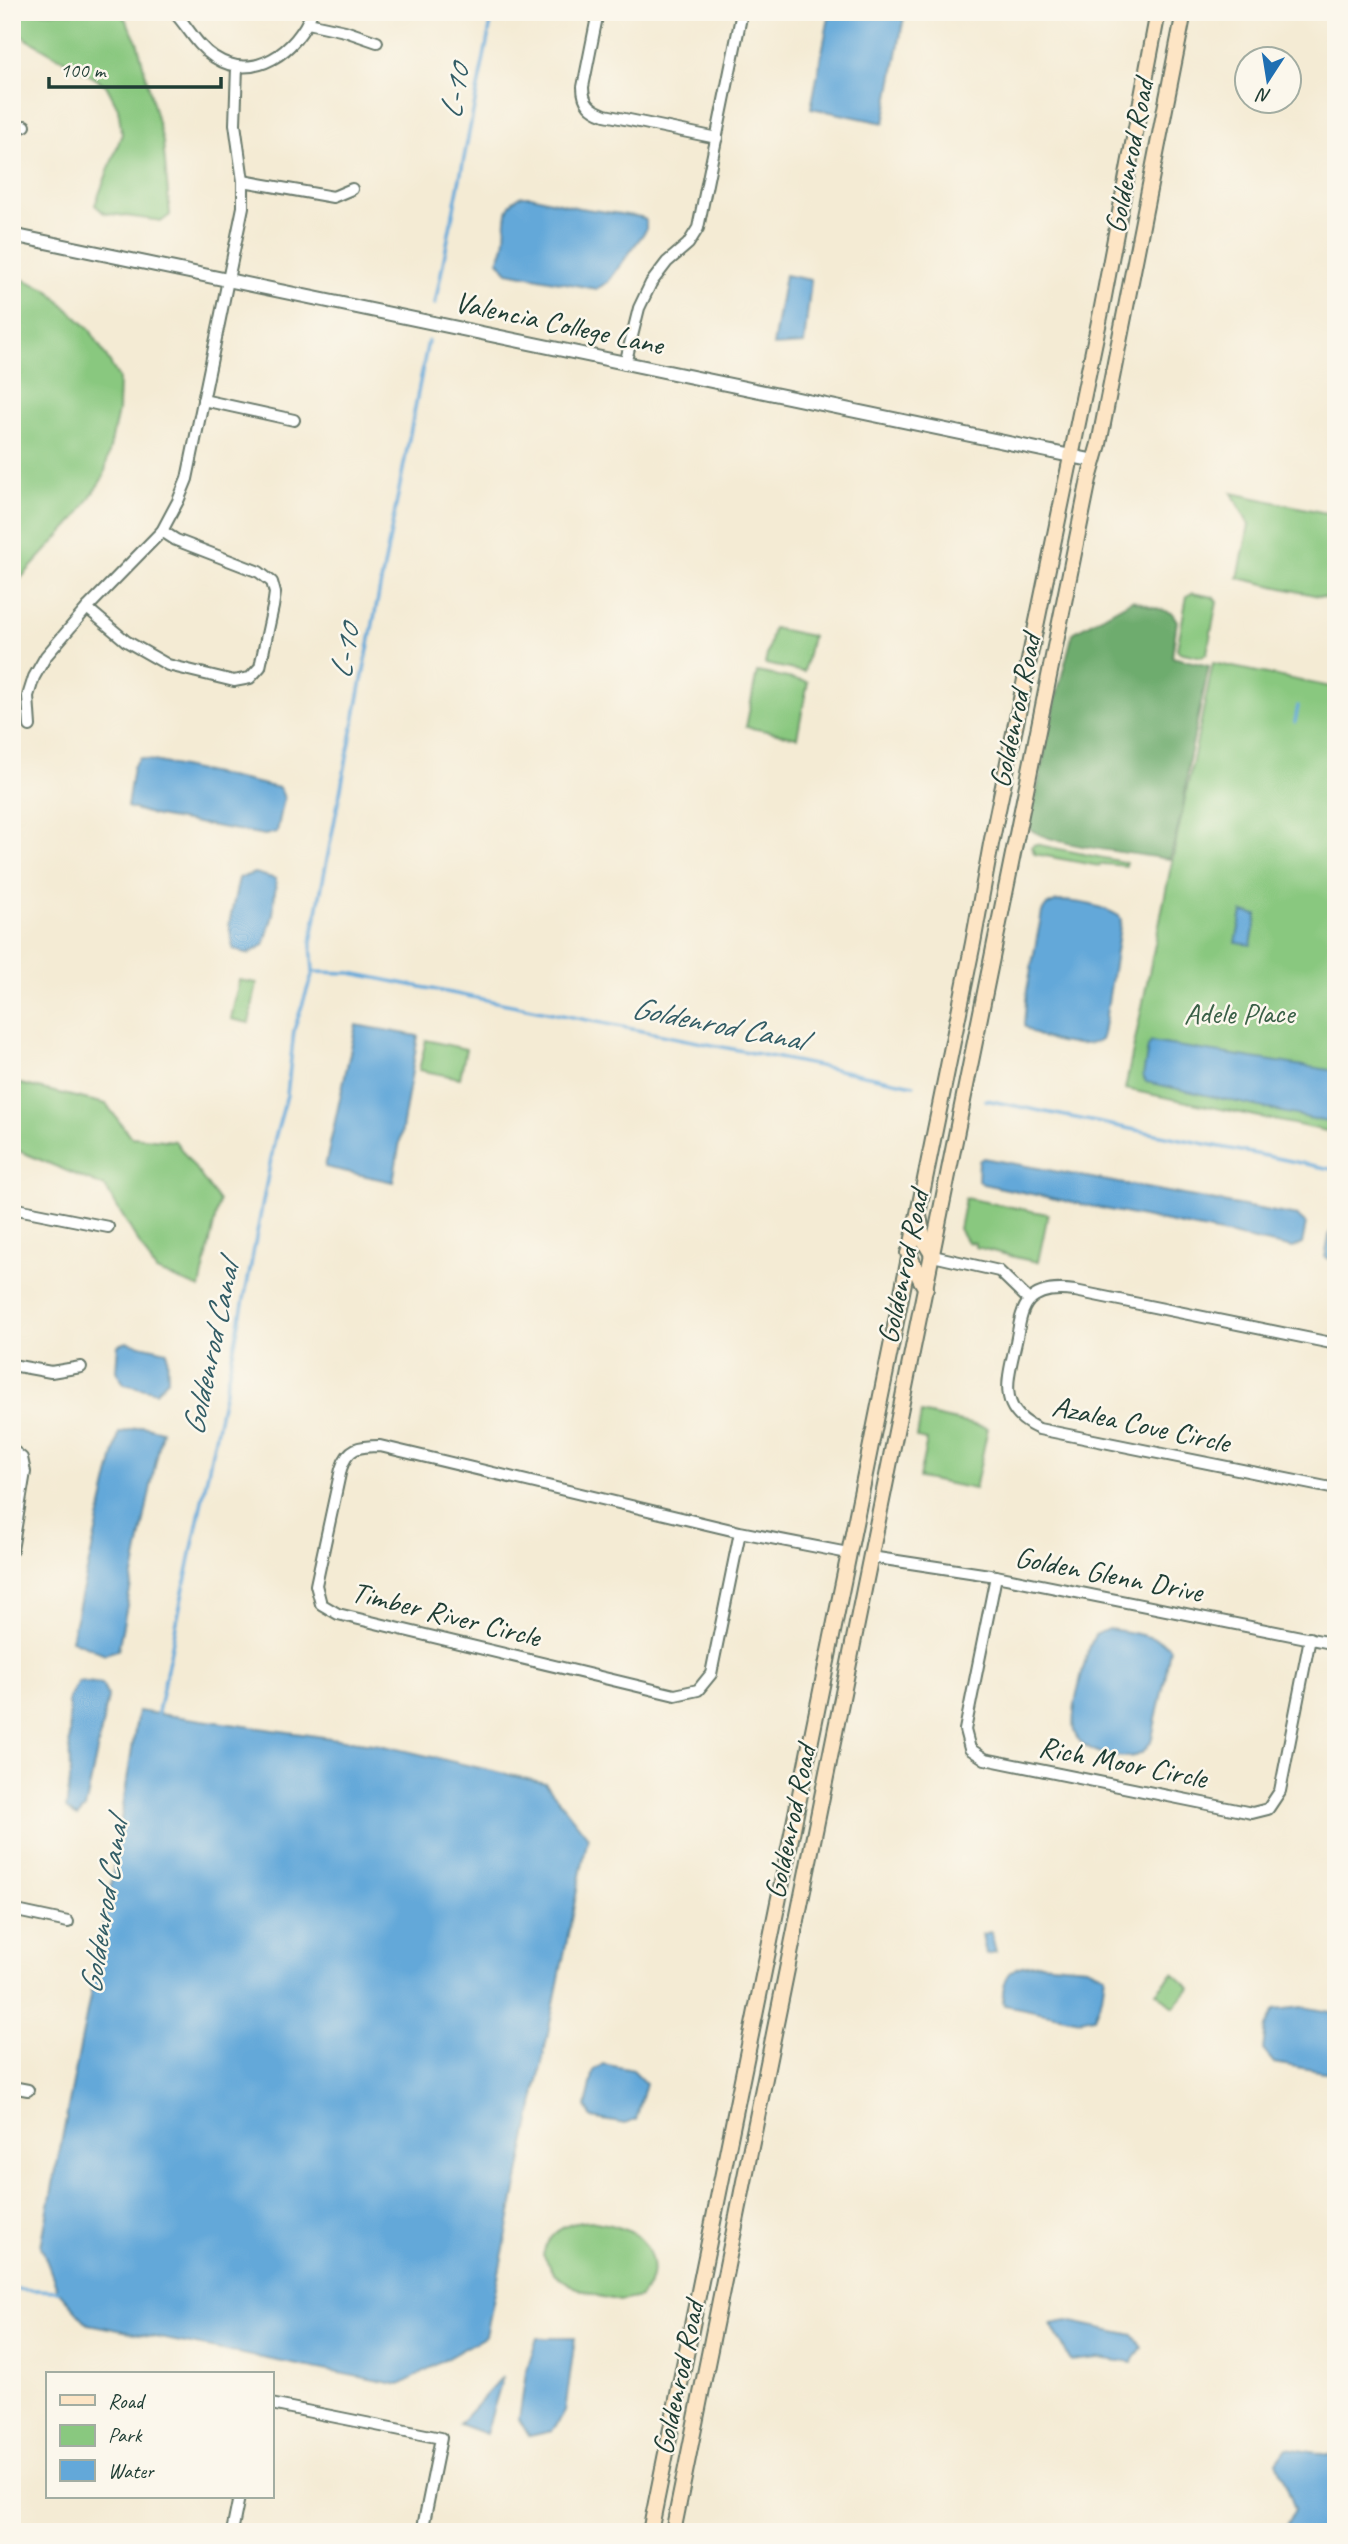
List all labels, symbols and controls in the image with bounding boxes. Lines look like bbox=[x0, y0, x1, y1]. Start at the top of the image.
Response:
scale bar bbox=[49, 46, 220, 90]
north arrow bbox=[1232, 46, 1302, 116]
water label: L-10 bbox=[429, 56, 481, 122]
text: 100 m bbox=[60, 57, 107, 83]
street label: Goldenrod Road bbox=[1095, 72, 1163, 236]
text: N bbox=[1253, 82, 1273, 109]
street label: Valencia College Lane bbox=[451, 282, 669, 364]
water label: L-10 bbox=[319, 616, 371, 682]
street label: Goldenrod Road bbox=[980, 627, 1051, 791]
water label: Goldenrod Canal bbox=[628, 987, 818, 1062]
park label: Adele Place bbox=[1184, 994, 1296, 1032]
street label: Goldenrod Road bbox=[868, 1183, 939, 1347]
water label: Goldenrod Canal bbox=[172, 1249, 251, 1439]
street label: Azalea Cove Circle bbox=[1049, 1387, 1235, 1462]
street label: Golden Glenn Drive bbox=[1012, 1537, 1208, 1611]
street label: Timber River Circle bbox=[348, 1572, 546, 1656]
street label: Rich Moor Circle bbox=[1036, 1727, 1212, 1797]
street label: Goldenrod Road bbox=[755, 1738, 826, 1902]
water label: Goldenrod Canal bbox=[70, 1807, 139, 1996]
street label: Goldenrod Road bbox=[643, 2294, 714, 2458]
legend bbox=[46, 2372, 273, 2498]
text: Road bbox=[108, 2388, 147, 2414]
text: Park bbox=[108, 2422, 143, 2448]
text: Water bbox=[108, 2458, 155, 2484]

